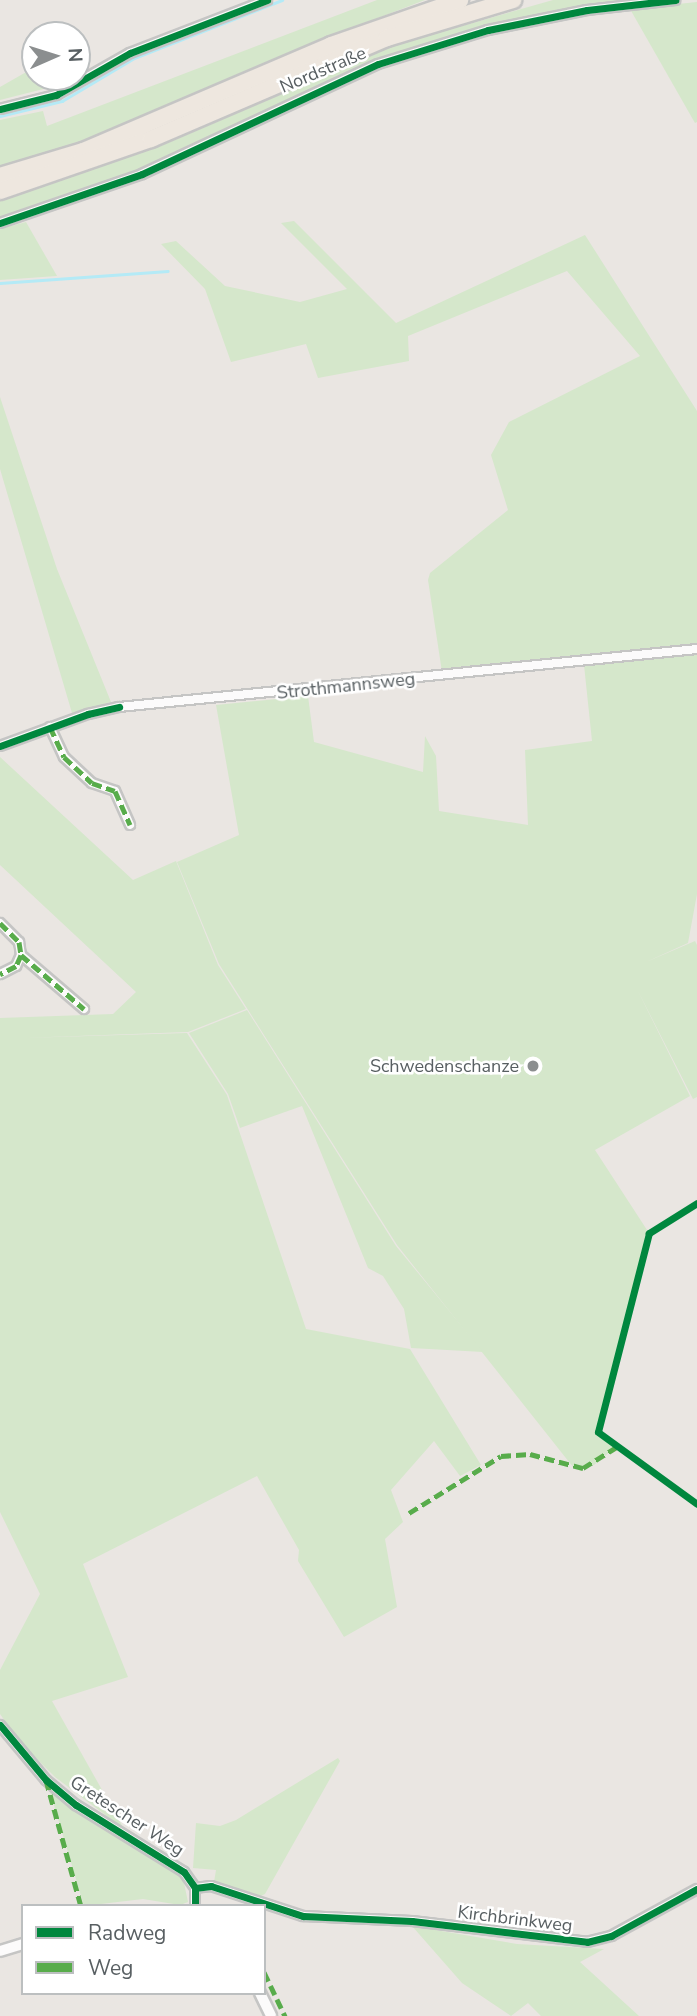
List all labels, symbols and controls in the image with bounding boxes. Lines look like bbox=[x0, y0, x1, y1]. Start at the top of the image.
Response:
north arrow bbox=[21, 21, 91, 91]
street label: Nordstraße bbox=[277, 42, 369, 98]
text: N bbox=[62, 47, 88, 63]
street label: Strothmannsweg bbox=[276, 668, 416, 704]
place label: Schwedenschanze bbox=[370, 1055, 519, 1077]
marker: Schwedenschanze bbox=[525, 1058, 541, 1074]
street label: Gretescher Weg bbox=[66, 1771, 188, 1861]
street label: Kirchbrinkweg bbox=[456, 1901, 574, 1937]
legend bbox=[21, 1904, 266, 1995]
text: Radweg bbox=[88, 1919, 166, 1947]
text: Weg bbox=[88, 1954, 133, 1982]

